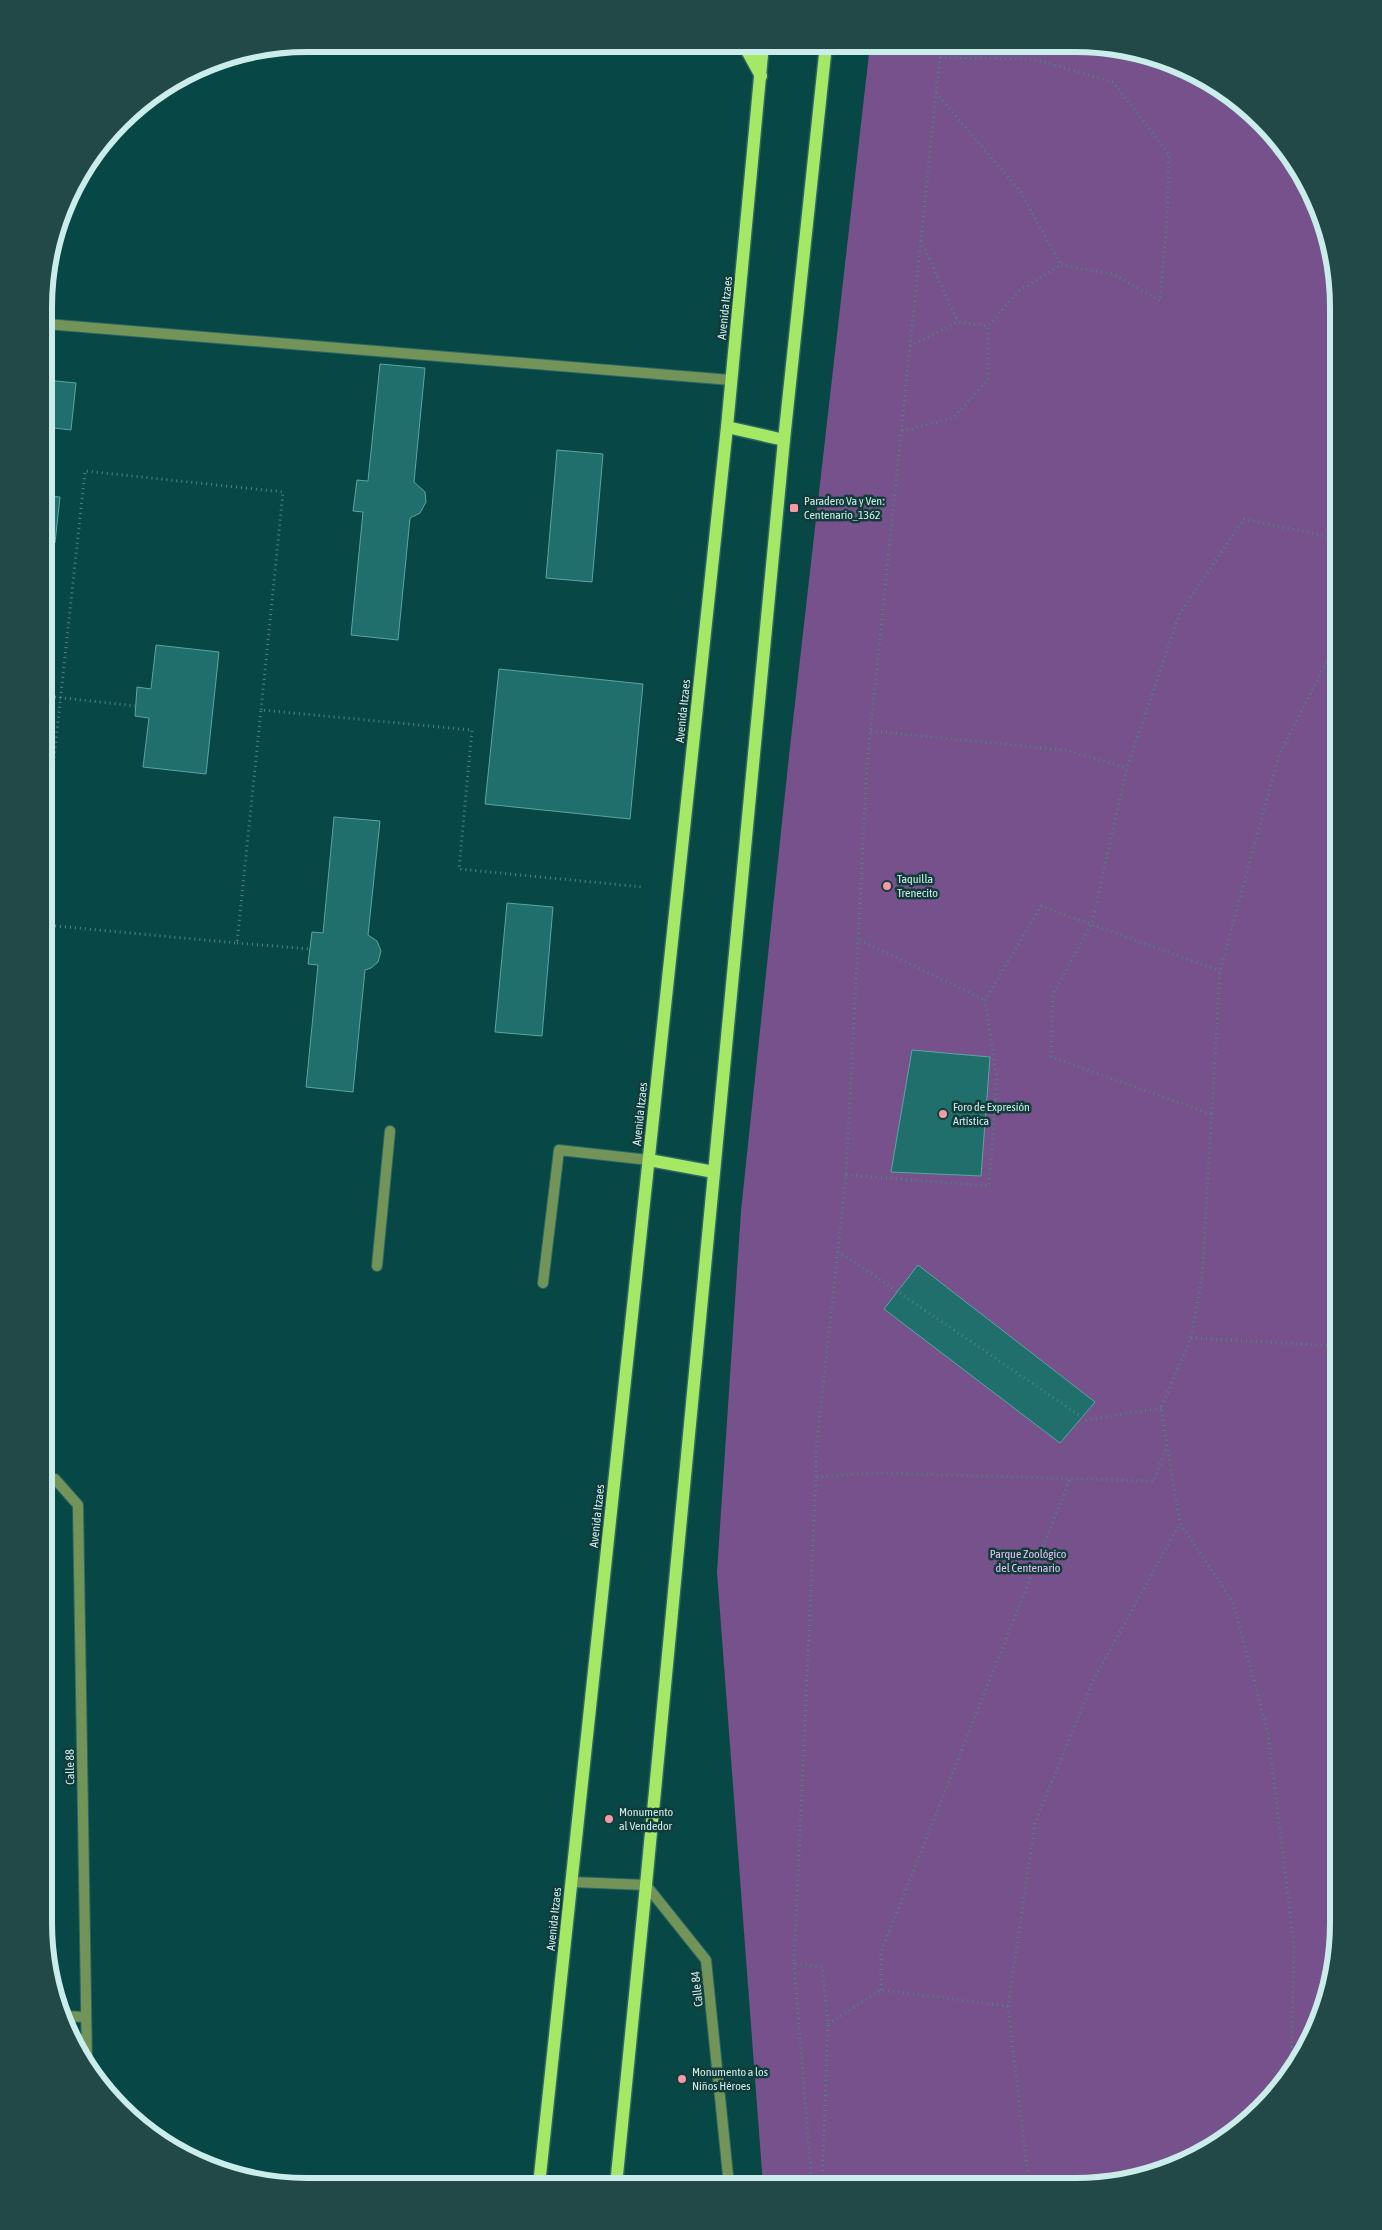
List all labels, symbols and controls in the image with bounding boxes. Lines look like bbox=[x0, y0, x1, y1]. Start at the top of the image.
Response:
street label: Avenida Itzaes bbox=[715, 276, 735, 340]
place label: Paradero Va y Ven: Centenario_1362 bbox=[804, 494, 884, 522]
marker: Paradero Va y Ven: Centenario_1362 bbox=[788, 502, 800, 514]
street label: Avenida Itzaes bbox=[673, 679, 693, 743]
place label: Taquilla Trenecito bbox=[897, 872, 938, 900]
marker: Taquilla Trenecito bbox=[881, 880, 893, 892]
street label: Avenida Itzaes bbox=[630, 1082, 650, 1146]
place label: Foro de Expresión Artística bbox=[953, 1100, 1030, 1128]
marker: Foro de Expresión Artística bbox=[937, 1108, 949, 1120]
street label: Avenida Itzaes bbox=[587, 1484, 607, 1548]
park label: Parque Zoológico del Centenario bbox=[990, 1547, 1067, 1575]
street label: Calle 88 bbox=[63, 1749, 77, 1785]
place label: Monumento al Vendedor bbox=[619, 1805, 674, 1833]
marker: Monumento al Vendedor bbox=[603, 1813, 615, 1825]
street label: Avenida Itzaes bbox=[544, 1887, 564, 1951]
street label: Calle 84 bbox=[688, 1970, 706, 2007]
place label: Monumento a los Niños Héroes bbox=[692, 2065, 768, 2093]
marker: Monumento a los Niños Héroes bbox=[676, 2073, 688, 2085]

